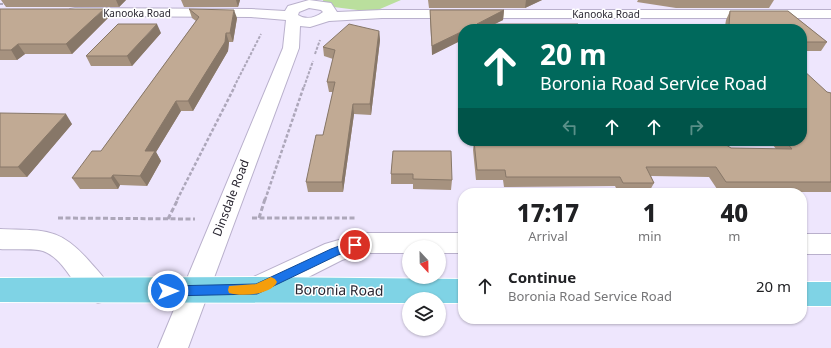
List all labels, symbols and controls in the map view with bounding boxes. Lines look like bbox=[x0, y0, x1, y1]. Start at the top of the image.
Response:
street label: Kanooka Road bbox=[103, 6, 171, 20]
street label: Kanooka Road bbox=[572, 7, 640, 21]
text: 20 m bbox=[540, 35, 607, 73]
icon: ahead bbox=[474, 40, 526, 92]
text: Boronia Road Service Road bbox=[540, 71, 767, 95]
icon: left bbox=[559, 116, 581, 138]
icon: ahead bbox=[601, 116, 623, 138]
icon: ahead bbox=[643, 116, 665, 138]
icon: right bbox=[685, 116, 707, 138]
street label: Dinsdale Road bbox=[208, 157, 253, 239]
text: 17:17 bbox=[517, 196, 579, 229]
text: 1 bbox=[643, 196, 657, 229]
text: 40 bbox=[720, 196, 748, 229]
text: Arrival bbox=[528, 227, 568, 245]
text: min bbox=[638, 227, 662, 245]
text: m bbox=[728, 227, 740, 245]
pin bbox=[338, 228, 372, 262]
icon: arrive bbox=[344, 234, 366, 256]
north arrow bbox=[402, 240, 446, 284]
map controls bbox=[402, 240, 446, 336]
text: Continue bbox=[508, 267, 576, 287]
position arrow bbox=[147, 270, 189, 312]
icon: ahead bbox=[474, 275, 496, 297]
text: 20 m bbox=[756, 276, 791, 296]
street label: Boronia Road bbox=[294, 279, 384, 300]
text: Boronia Road Service Road bbox=[508, 287, 672, 305]
button: layers bbox=[402, 292, 446, 336]

